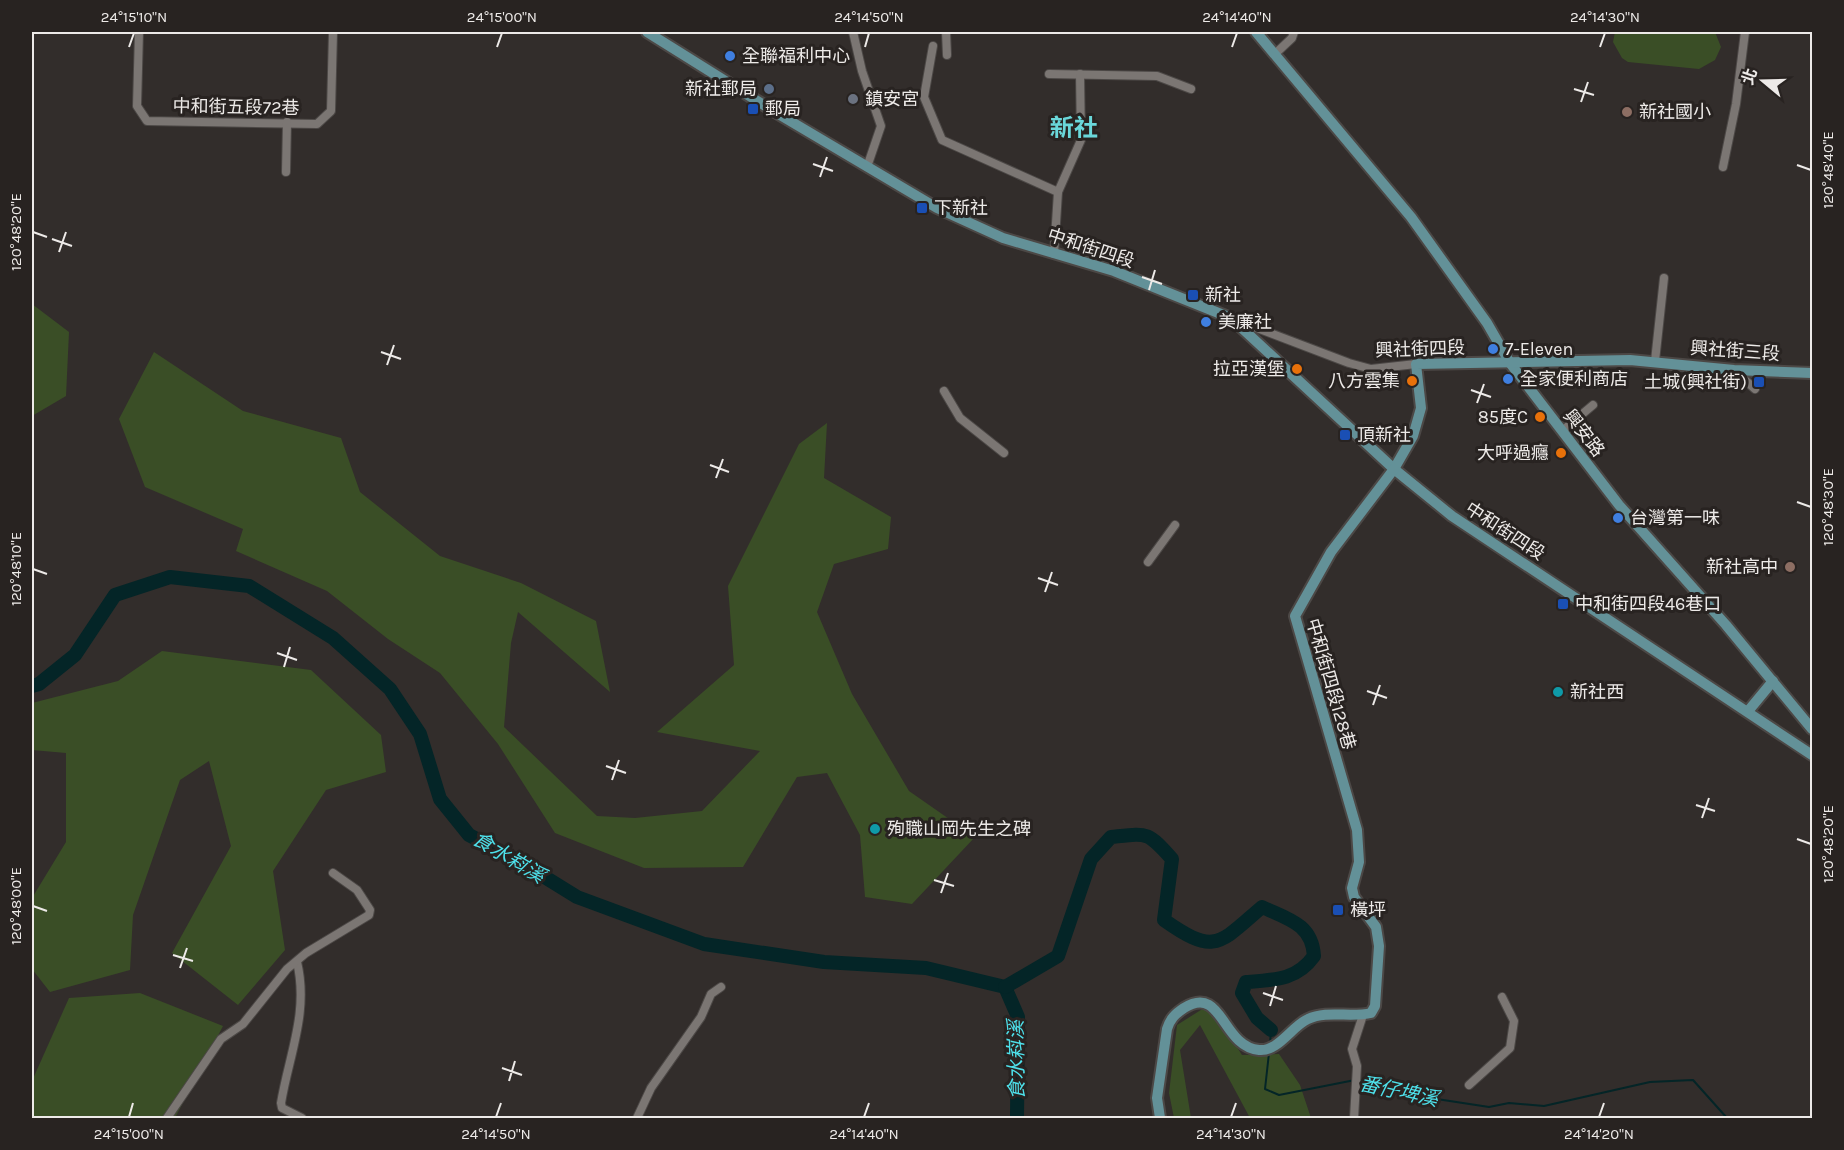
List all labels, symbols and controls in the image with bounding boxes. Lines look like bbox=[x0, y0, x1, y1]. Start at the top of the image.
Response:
text: 24°15'10"N bbox=[101, 8, 167, 26]
text: 24°15'00"N bbox=[467, 8, 537, 26]
text: 24°14'50"N bbox=[834, 8, 904, 26]
text: 24°14'40"N bbox=[1202, 8, 1272, 26]
text: 24°14'30"N bbox=[1570, 8, 1640, 26]
place label: 全聯福利中心 bbox=[742, 45, 850, 67]
marker: 全聯福利中心 bbox=[723, 49, 737, 63]
north arrow bbox=[1733, 51, 1793, 111]
text: 北 bbox=[1738, 66, 1761, 87]
place label: 新社郵局 bbox=[685, 78, 757, 100]
marker: 新社郵局 bbox=[762, 82, 776, 96]
place label: 鎮安宮 bbox=[865, 88, 919, 110]
marker: 鎮安宮 bbox=[846, 92, 860, 106]
street label: 中和街五段72巷 bbox=[172, 95, 300, 119]
place label: 郵局 bbox=[765, 98, 801, 120]
place label: 新社國小 bbox=[1639, 101, 1711, 123]
marker: 郵局 bbox=[746, 102, 760, 116]
marker: 新社國小 bbox=[1620, 105, 1634, 119]
district label: 新社 bbox=[1050, 114, 1098, 142]
text: 120°48'40"E bbox=[1819, 131, 1837, 209]
text: 120°48'20"E bbox=[7, 193, 25, 271]
place label: 下新社 bbox=[934, 197, 988, 219]
marker: 下新社 bbox=[915, 201, 929, 215]
street label: 中和街四段 bbox=[1045, 224, 1137, 272]
place label: 新社 bbox=[1205, 284, 1241, 306]
marker: 新社 bbox=[1186, 288, 1200, 302]
place label: 美廉社 bbox=[1218, 311, 1272, 333]
marker: 美廉社 bbox=[1199, 315, 1213, 329]
street label: 興社街四段 bbox=[1375, 336, 1465, 362]
street label: 興社街三段 bbox=[1689, 337, 1781, 365]
place label: 7-Eleven bbox=[1505, 338, 1573, 360]
marker: 7-Eleven bbox=[1486, 342, 1500, 356]
place label: 拉亞漢堡 bbox=[1213, 358, 1285, 380]
marker: 拉亞漢堡 bbox=[1290, 362, 1304, 376]
place label: 全家便利商店 bbox=[1520, 368, 1628, 390]
place label: 八方雲集 bbox=[1328, 370, 1400, 392]
place label: 土城(興社街) bbox=[1644, 371, 1747, 393]
marker: 全家便利商店 bbox=[1501, 372, 1515, 386]
marker: 八方雲集 bbox=[1405, 374, 1419, 388]
marker: 土城(興社街) bbox=[1752, 375, 1766, 389]
street label: 興安路 bbox=[1559, 405, 1609, 461]
place label: 85度C bbox=[1478, 406, 1528, 428]
marker: 85度C bbox=[1533, 410, 1547, 424]
place label: 頂新社 bbox=[1357, 424, 1411, 446]
marker: 頂新社 bbox=[1338, 428, 1352, 442]
place label: 大呼過癮 bbox=[1477, 442, 1549, 464]
marker: 大呼過癮 bbox=[1554, 446, 1568, 460]
text: 120°48'30"E bbox=[1819, 468, 1837, 546]
street label: 中和街四段 bbox=[1461, 497, 1549, 565]
place label: 台灣第一味 bbox=[1630, 507, 1720, 529]
marker: 台灣第一味 bbox=[1611, 511, 1625, 525]
text: 120°48'10"E bbox=[7, 532, 25, 606]
place label: 新社高中 bbox=[1706, 556, 1778, 578]
marker: 新社高中 bbox=[1783, 560, 1797, 574]
place label: 中和街四段46巷口 bbox=[1575, 593, 1721, 615]
marker: 中和街四段46巷口 bbox=[1556, 597, 1570, 611]
street label: 中和街四段128巷 bbox=[1302, 616, 1360, 752]
place label: 新社西 bbox=[1570, 681, 1624, 703]
marker: 新社西 bbox=[1551, 685, 1565, 699]
text: 120°48'20"E bbox=[1819, 805, 1837, 883]
place label: 殉職山岡先生之碑 bbox=[887, 818, 1031, 840]
marker: 殉職山岡先生之碑 bbox=[868, 822, 882, 836]
water label: 食水嵙溪 bbox=[469, 827, 552, 889]
text: 120°48'00"E bbox=[7, 867, 25, 945]
place label: 橫坪 bbox=[1350, 899, 1386, 921]
marker: 橫坪 bbox=[1331, 903, 1345, 917]
water label: 食水嵙溪 bbox=[1004, 1017, 1029, 1100]
water label: 番仔埤溪 bbox=[1357, 1072, 1443, 1112]
text: 24°15'00"N bbox=[94, 1125, 164, 1143]
text: 24°14'50"N bbox=[461, 1125, 531, 1143]
text: 24°14'40"N bbox=[829, 1125, 899, 1143]
text: 24°14'30"N bbox=[1196, 1125, 1266, 1143]
text: 24°14'20"N bbox=[1564, 1125, 1634, 1143]

